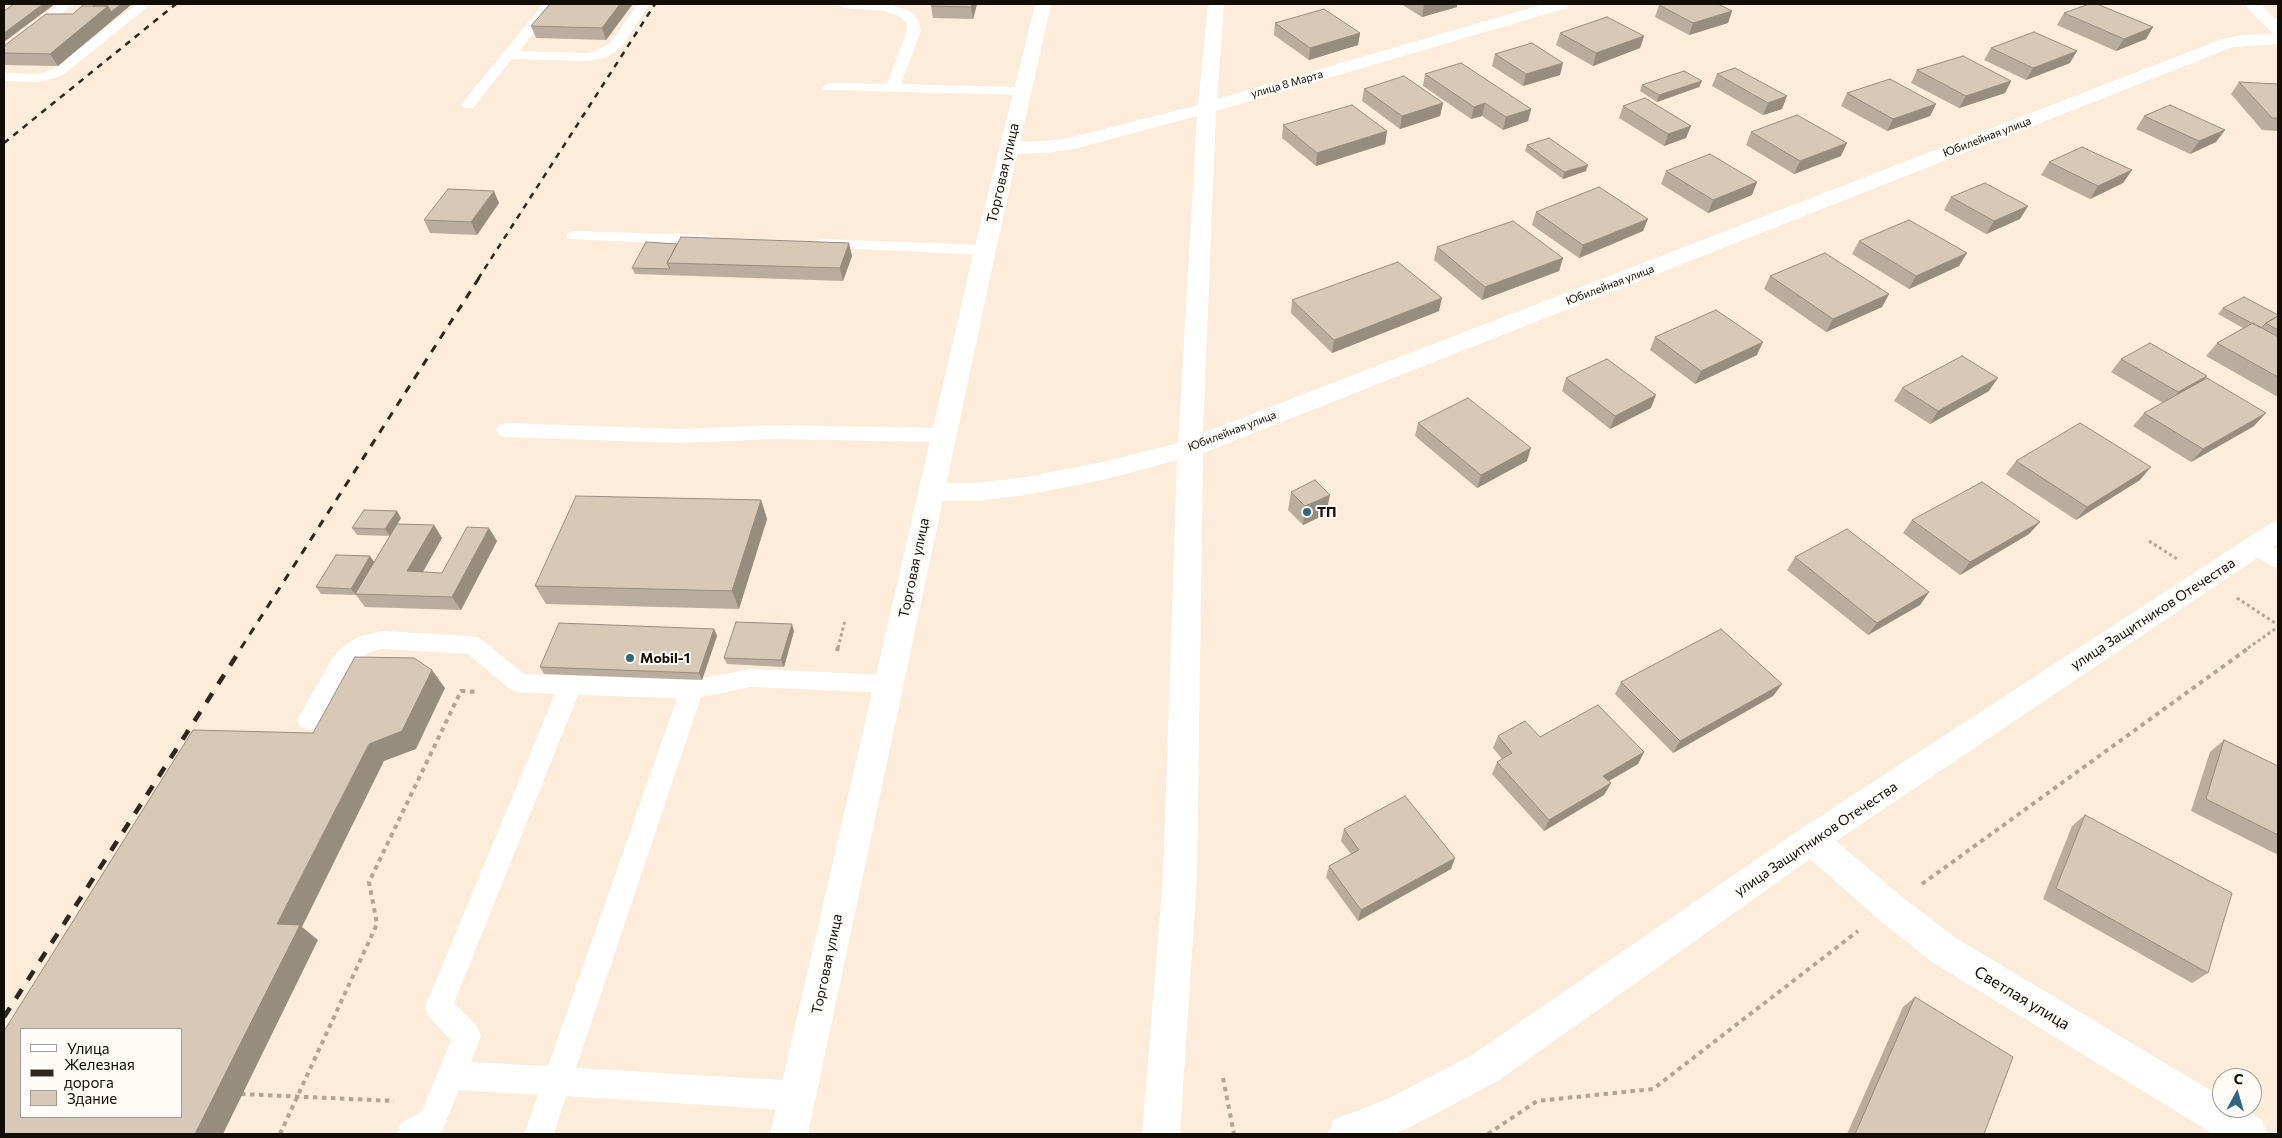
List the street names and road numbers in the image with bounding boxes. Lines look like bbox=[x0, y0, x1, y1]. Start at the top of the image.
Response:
street label: улица 8 Марта bbox=[1249, 67, 1325, 101]
street label: Юбилейная улица bbox=[1941, 114, 2033, 160]
street label: Торговая улица bbox=[983, 121, 1023, 225]
street label: Юбилейная улица bbox=[1564, 262, 1656, 308]
street label: Юбилейная улица bbox=[1186, 408, 1278, 454]
street label: Торговая улица bbox=[895, 516, 933, 620]
street label: улица Защитников Отечества bbox=[2068, 554, 2238, 674]
street label: улица Защитников Отечества bbox=[1731, 778, 1901, 900]
street label: Торговая улица bbox=[808, 912, 846, 1016]
street label: Светлая улица bbox=[1971, 962, 2073, 1034]

